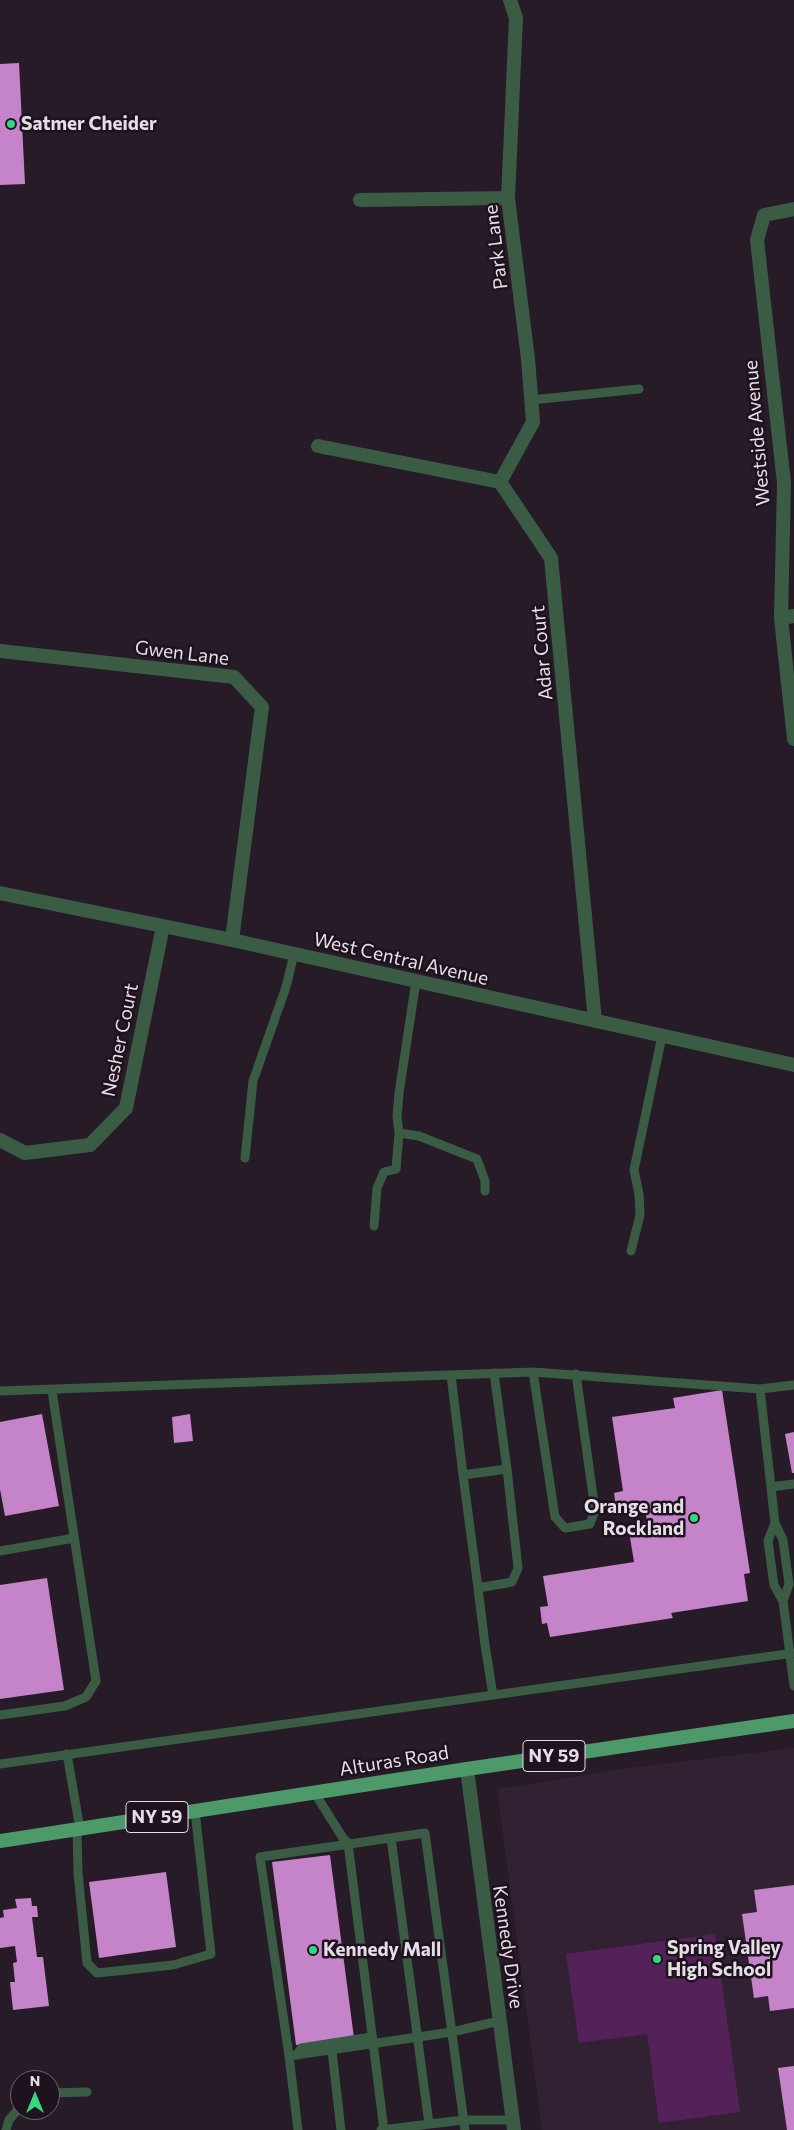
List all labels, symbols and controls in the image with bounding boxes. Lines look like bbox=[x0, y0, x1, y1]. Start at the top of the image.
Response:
place label: Satmer Cheider bbox=[21, 113, 157, 135]
marker: Satmer Cheider bbox=[5, 118, 17, 130]
street label: Park Lane bbox=[479, 203, 513, 291]
street label: Westside Avenue bbox=[739, 359, 775, 507]
street label: Adar Court bbox=[526, 605, 558, 701]
street label: Gwen Lane bbox=[134, 636, 230, 670]
street label: West Central Avenue bbox=[311, 928, 491, 990]
street label: Nesher Court bbox=[97, 981, 143, 1099]
place label: Orange and Rockland bbox=[584, 1496, 684, 1540]
marker: Orange and Rockland bbox=[688, 1512, 700, 1524]
road number: NY 59 bbox=[523, 1740, 585, 1772]
street label: Alturas Road bbox=[338, 1741, 450, 1781]
road number: NY 59 bbox=[126, 1801, 188, 1832]
street label: Kennedy Drive bbox=[488, 1884, 528, 2010]
place label: Spring Valley High School bbox=[667, 1937, 781, 1981]
place label: Kennedy Mall bbox=[323, 1939, 441, 1961]
marker: Kennedy Mall bbox=[307, 1944, 319, 1956]
marker: Spring Valley High School bbox=[651, 1953, 663, 1965]
north arrow bbox=[10, 2070, 60, 2120]
text: N bbox=[30, 2072, 40, 2089]

